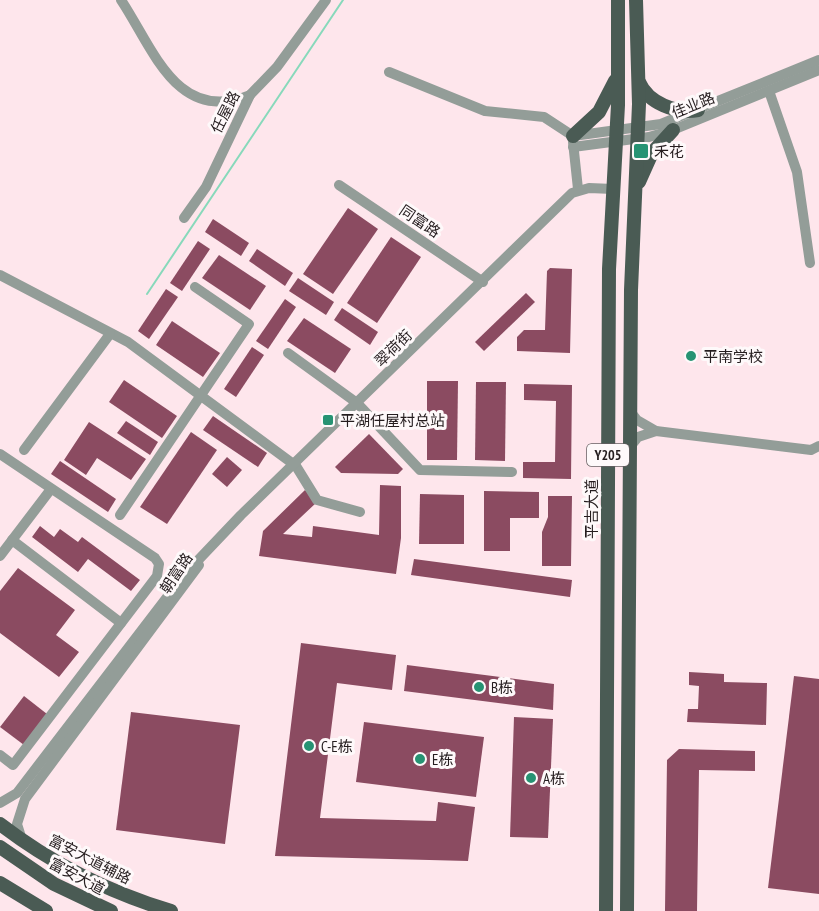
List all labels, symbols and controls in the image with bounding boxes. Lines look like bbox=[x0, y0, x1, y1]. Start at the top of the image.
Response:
street label: 任屋路 bbox=[206, 88, 244, 136]
street label: 佳业路 bbox=[669, 88, 717, 122]
marker: 禾花 bbox=[632, 142, 650, 160]
place label: 禾花 bbox=[654, 142, 684, 161]
street label: 同富路 bbox=[396, 201, 444, 241]
street label: 翠荷街 bbox=[370, 326, 416, 370]
place label: 平南学校 bbox=[703, 347, 763, 366]
marker: 平南学校 bbox=[684, 349, 698, 363]
place label: 平湖任屋村总站 bbox=[340, 411, 445, 430]
marker: 平湖任屋村总站 bbox=[321, 413, 335, 427]
road number: Y205 bbox=[587, 444, 629, 466]
street label: 平吉大道 bbox=[582, 479, 601, 539]
street label: 朝富路 bbox=[156, 549, 196, 597]
place label: B栋 bbox=[491, 678, 513, 697]
marker: B栋 bbox=[472, 680, 486, 694]
place label: C-E栋 bbox=[321, 737, 353, 756]
marker: C-E栋 bbox=[302, 739, 316, 753]
place label: E栋 bbox=[432, 750, 453, 769]
marker: E栋 bbox=[413, 752, 427, 766]
place label: A栋 bbox=[543, 769, 565, 788]
marker: A栋 bbox=[524, 771, 538, 785]
street label: 富安大道辅路 bbox=[46, 831, 134, 887]
street label: 富安大道 bbox=[46, 854, 108, 898]

